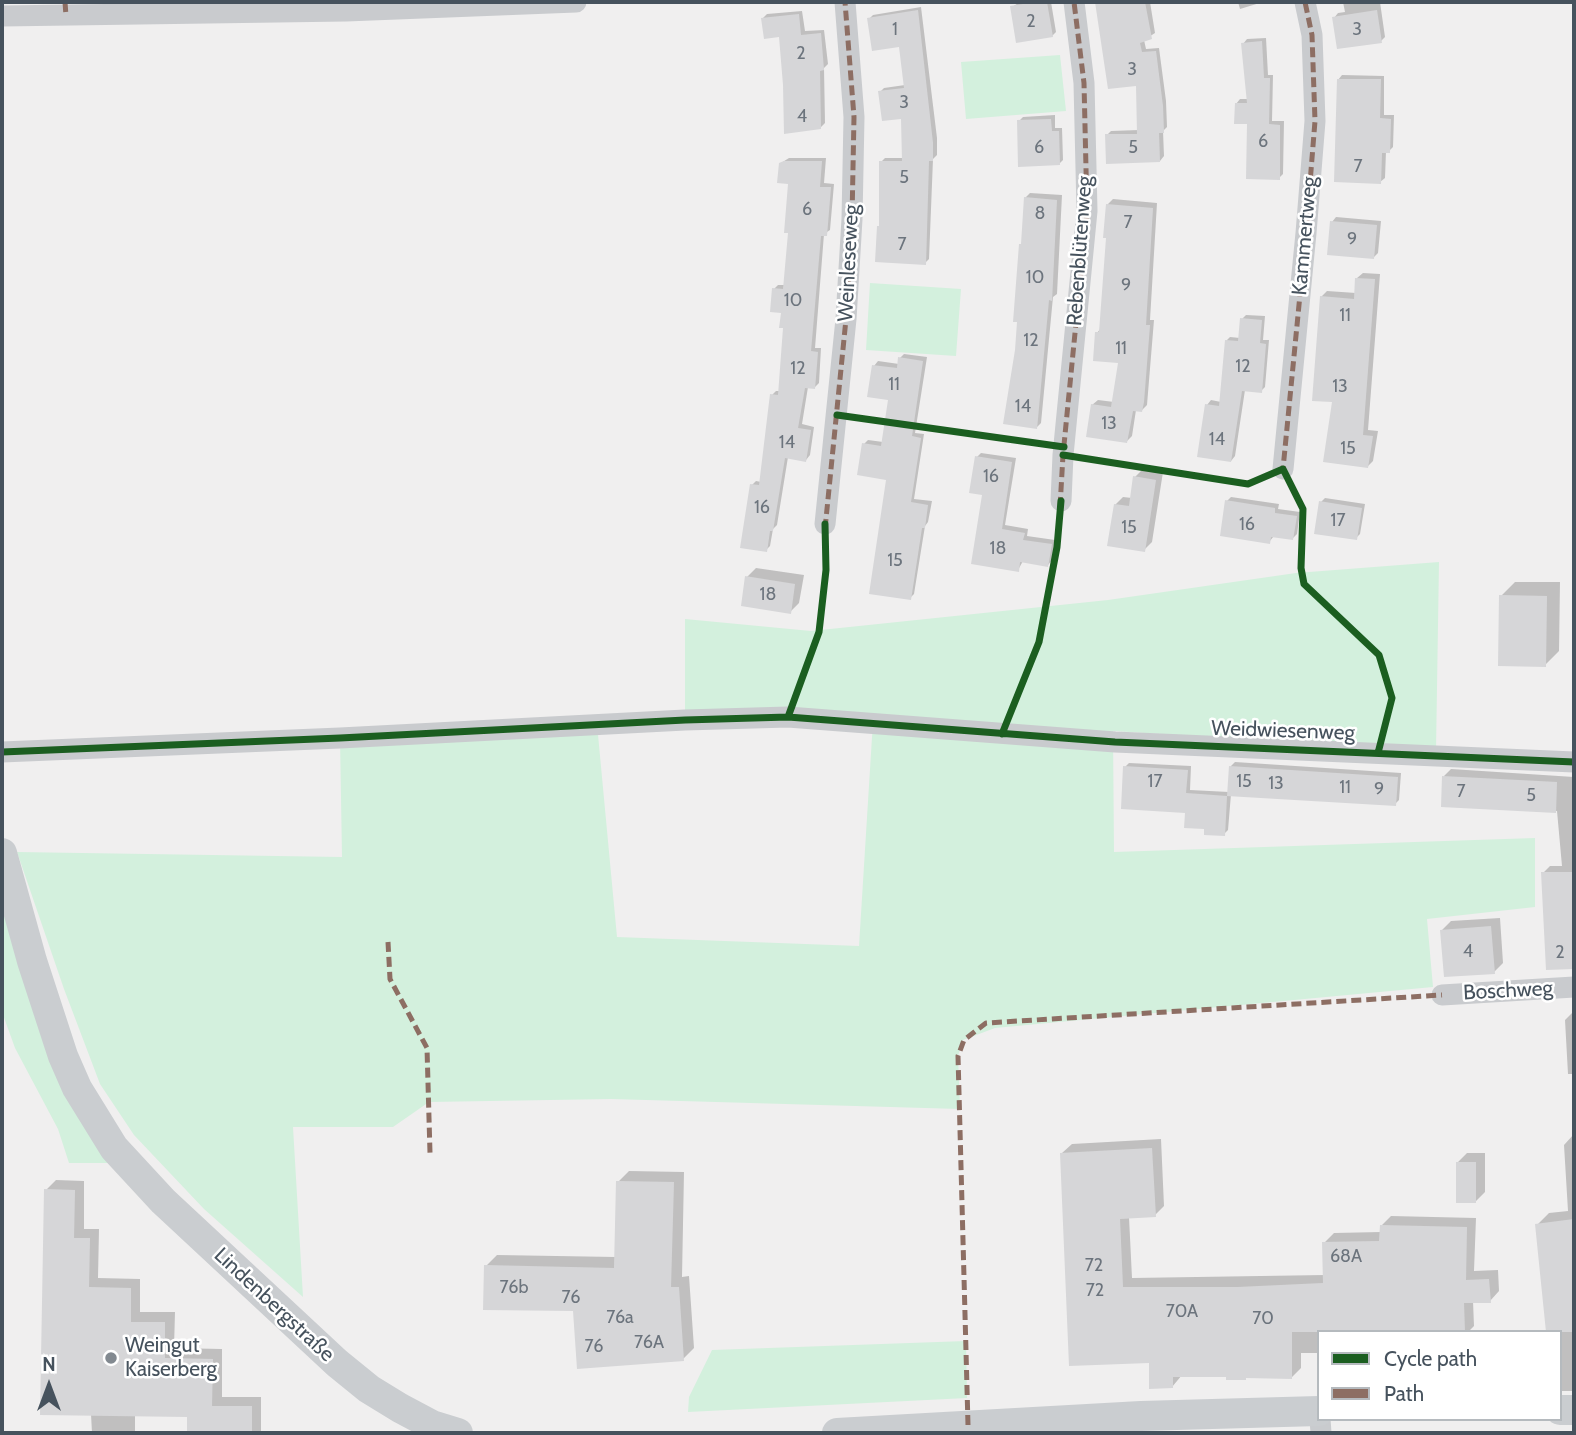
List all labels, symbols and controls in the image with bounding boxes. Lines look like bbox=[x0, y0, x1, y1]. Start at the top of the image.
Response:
house number: 2 bbox=[1026, 11, 1036, 33]
house number: 1 bbox=[892, 19, 898, 41]
house number: 3 bbox=[1352, 19, 1362, 41]
house number: 2 bbox=[796, 43, 806, 65]
house number: 3 bbox=[1127, 59, 1137, 81]
house number: 3 bbox=[899, 92, 909, 114]
house number: 4 bbox=[797, 106, 807, 128]
house number: 6 bbox=[1258, 131, 1268, 153]
house number: 6 bbox=[1034, 137, 1044, 159]
house number: 5 bbox=[1128, 137, 1138, 159]
house number: 7 bbox=[1353, 156, 1363, 178]
house number: 5 bbox=[899, 167, 909, 189]
street label: Rebenblütenweg bbox=[1062, 175, 1098, 327]
street label: Kammertweg bbox=[1287, 175, 1323, 297]
house number: 6 bbox=[802, 199, 812, 221]
house number: 8 bbox=[1035, 203, 1045, 225]
street label: Weinleseweg bbox=[833, 204, 865, 322]
house number: 7 bbox=[1123, 212, 1133, 234]
house number: 9 bbox=[1347, 229, 1357, 251]
house number: 7 bbox=[897, 234, 907, 256]
house number: 10 bbox=[1026, 267, 1044, 289]
house number: 9 bbox=[1121, 275, 1131, 297]
house number: 10 bbox=[784, 290, 802, 312]
house number: 11 bbox=[1339, 305, 1351, 327]
house number: 12 bbox=[1023, 330, 1039, 352]
house number: 11 bbox=[1115, 338, 1127, 360]
house number: 12 bbox=[1235, 356, 1251, 378]
house number: 12 bbox=[790, 358, 806, 380]
house number: 11 bbox=[888, 374, 900, 396]
house number: 13 bbox=[1332, 376, 1348, 398]
house number: 14 bbox=[1015, 396, 1031, 418]
house number: 13 bbox=[1101, 413, 1117, 435]
house number: 14 bbox=[1209, 429, 1225, 451]
house number: 14 bbox=[779, 432, 795, 454]
house number: 15 bbox=[1340, 438, 1356, 460]
house number: 16 bbox=[983, 466, 999, 488]
house number: 16 bbox=[754, 497, 770, 519]
house number: 17 bbox=[1331, 510, 1345, 532]
house number: 16 bbox=[1239, 514, 1255, 536]
house number: 15 bbox=[1121, 517, 1137, 539]
house number: 18 bbox=[990, 538, 1006, 560]
house number: 15 bbox=[887, 550, 903, 572]
house number: 18 bbox=[760, 584, 776, 606]
street label: Weidwiesenweg bbox=[1211, 716, 1355, 746]
house number: 17 bbox=[1148, 771, 1162, 793]
house number: 15 bbox=[1236, 771, 1252, 793]
house number: 13 bbox=[1268, 773, 1284, 795]
house number: 11 bbox=[1339, 777, 1351, 799]
house number: 9 bbox=[1374, 779, 1384, 801]
house number: 7 bbox=[1456, 781, 1466, 803]
house number: 5 bbox=[1526, 785, 1536, 807]
house number: 4 bbox=[1463, 941, 1473, 963]
house number: 2 bbox=[1555, 942, 1565, 964]
street label: Boschweg bbox=[1462, 976, 1554, 1006]
street label: Lindenbergstraße bbox=[209, 1243, 339, 1367]
house number: 68A bbox=[1330, 1246, 1362, 1268]
house number: 72 bbox=[1085, 1255, 1103, 1277]
house number: 76b bbox=[500, 1277, 528, 1299]
house number: 72 bbox=[1086, 1280, 1104, 1302]
house number: 76 bbox=[562, 1287, 580, 1309]
house number: 70A bbox=[1166, 1301, 1198, 1323]
house number: 76a bbox=[606, 1307, 634, 1329]
house number: 70 bbox=[1252, 1308, 1274, 1330]
legend bbox=[1317, 1330, 1562, 1421]
house number: 76A bbox=[634, 1332, 664, 1354]
place label: Weingut Kaiserberg bbox=[125, 1333, 217, 1383]
house number: 76 bbox=[585, 1336, 603, 1358]
text: Cycle path bbox=[1384, 1346, 1477, 1371]
marker: Weingut Kaiserberg bbox=[103, 1350, 119, 1366]
north arrow bbox=[14, 1351, 84, 1421]
text: N bbox=[42, 1353, 56, 1376]
text: Path bbox=[1384, 1381, 1424, 1406]

